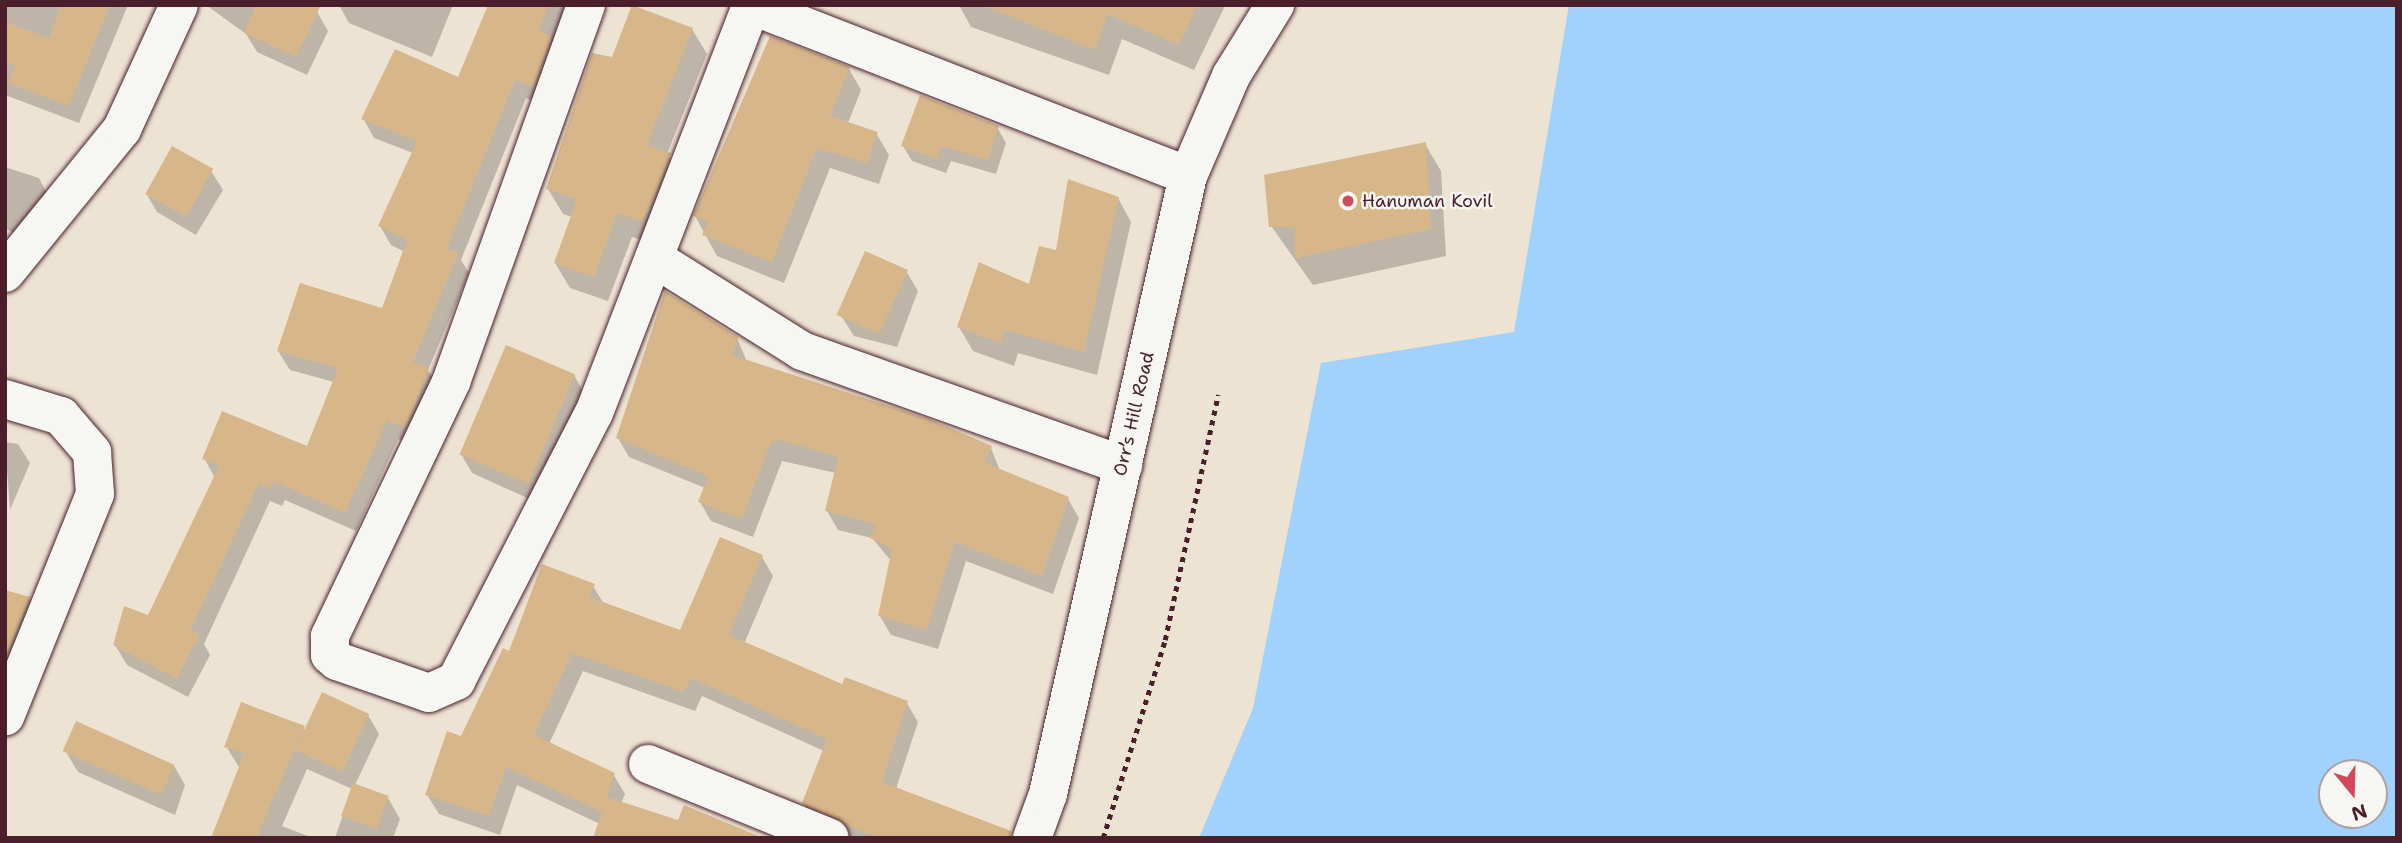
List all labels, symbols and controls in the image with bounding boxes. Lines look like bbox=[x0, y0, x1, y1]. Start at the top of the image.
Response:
place label: Hanuman Kovil bbox=[1362, 190, 1493, 212]
marker: Hanuman Kovil bbox=[1340, 193, 1356, 209]
street label: Orr’s Hill Road bbox=[1109, 350, 1159, 478]
north arrow bbox=[2318, 759, 2388, 829]
text: N bbox=[2348, 798, 2371, 827]

